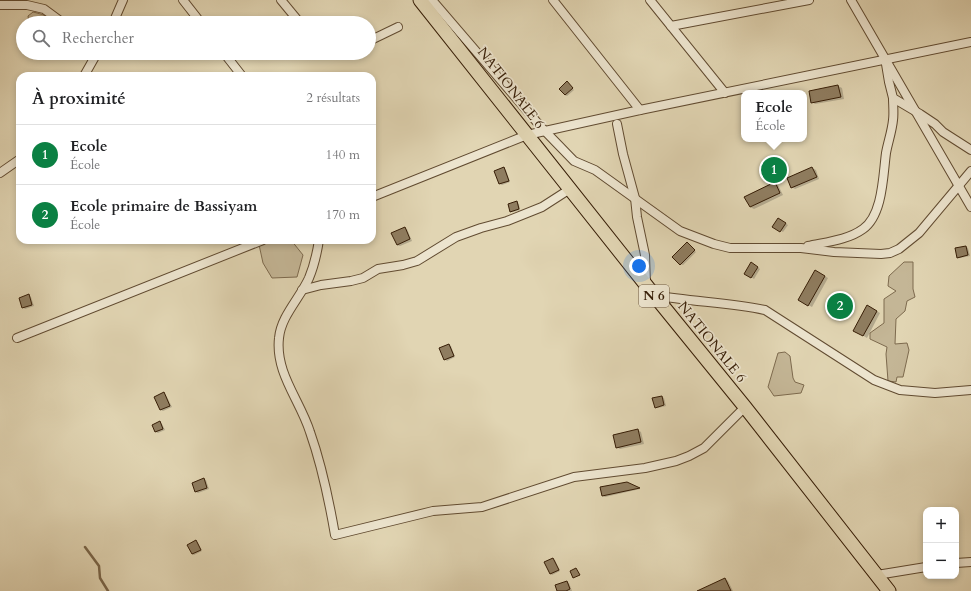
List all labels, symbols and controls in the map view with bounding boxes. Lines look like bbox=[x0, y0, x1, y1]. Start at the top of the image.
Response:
search box bbox=[16, 16, 376, 60]
icon: search bbox=[30, 27, 52, 49]
text: Rechercher bbox=[62, 28, 134, 48]
street label: NATIONALE 6 bbox=[473, 43, 549, 133]
text: À proximité bbox=[32, 87, 126, 110]
text: 2 résultats bbox=[306, 89, 360, 107]
popup bbox=[741, 90, 807, 142]
text: Ecole bbox=[755, 97, 793, 117]
text: École bbox=[755, 117, 786, 135]
text: Ecole bbox=[70, 136, 107, 156]
text: 1 bbox=[42, 146, 48, 164]
text: 140 m bbox=[326, 146, 360, 164]
pin: 1 bbox=[761, 155, 787, 185]
text: École bbox=[70, 156, 100, 174]
text: Ecole primaire de Bassiyam bbox=[70, 196, 257, 216]
text: 2 bbox=[42, 206, 48, 224]
text: 170 m bbox=[326, 206, 360, 224]
text: École bbox=[70, 216, 100, 234]
your location bbox=[629, 256, 649, 276]
road number: N 6 bbox=[639, 285, 669, 307]
pin: 2 bbox=[827, 291, 853, 321]
street label: NATIONALE 6 bbox=[673, 298, 751, 386]
map controls bbox=[923, 507, 959, 579]
button: + bbox=[923, 507, 959, 543]
button: − bbox=[923, 543, 959, 579]

